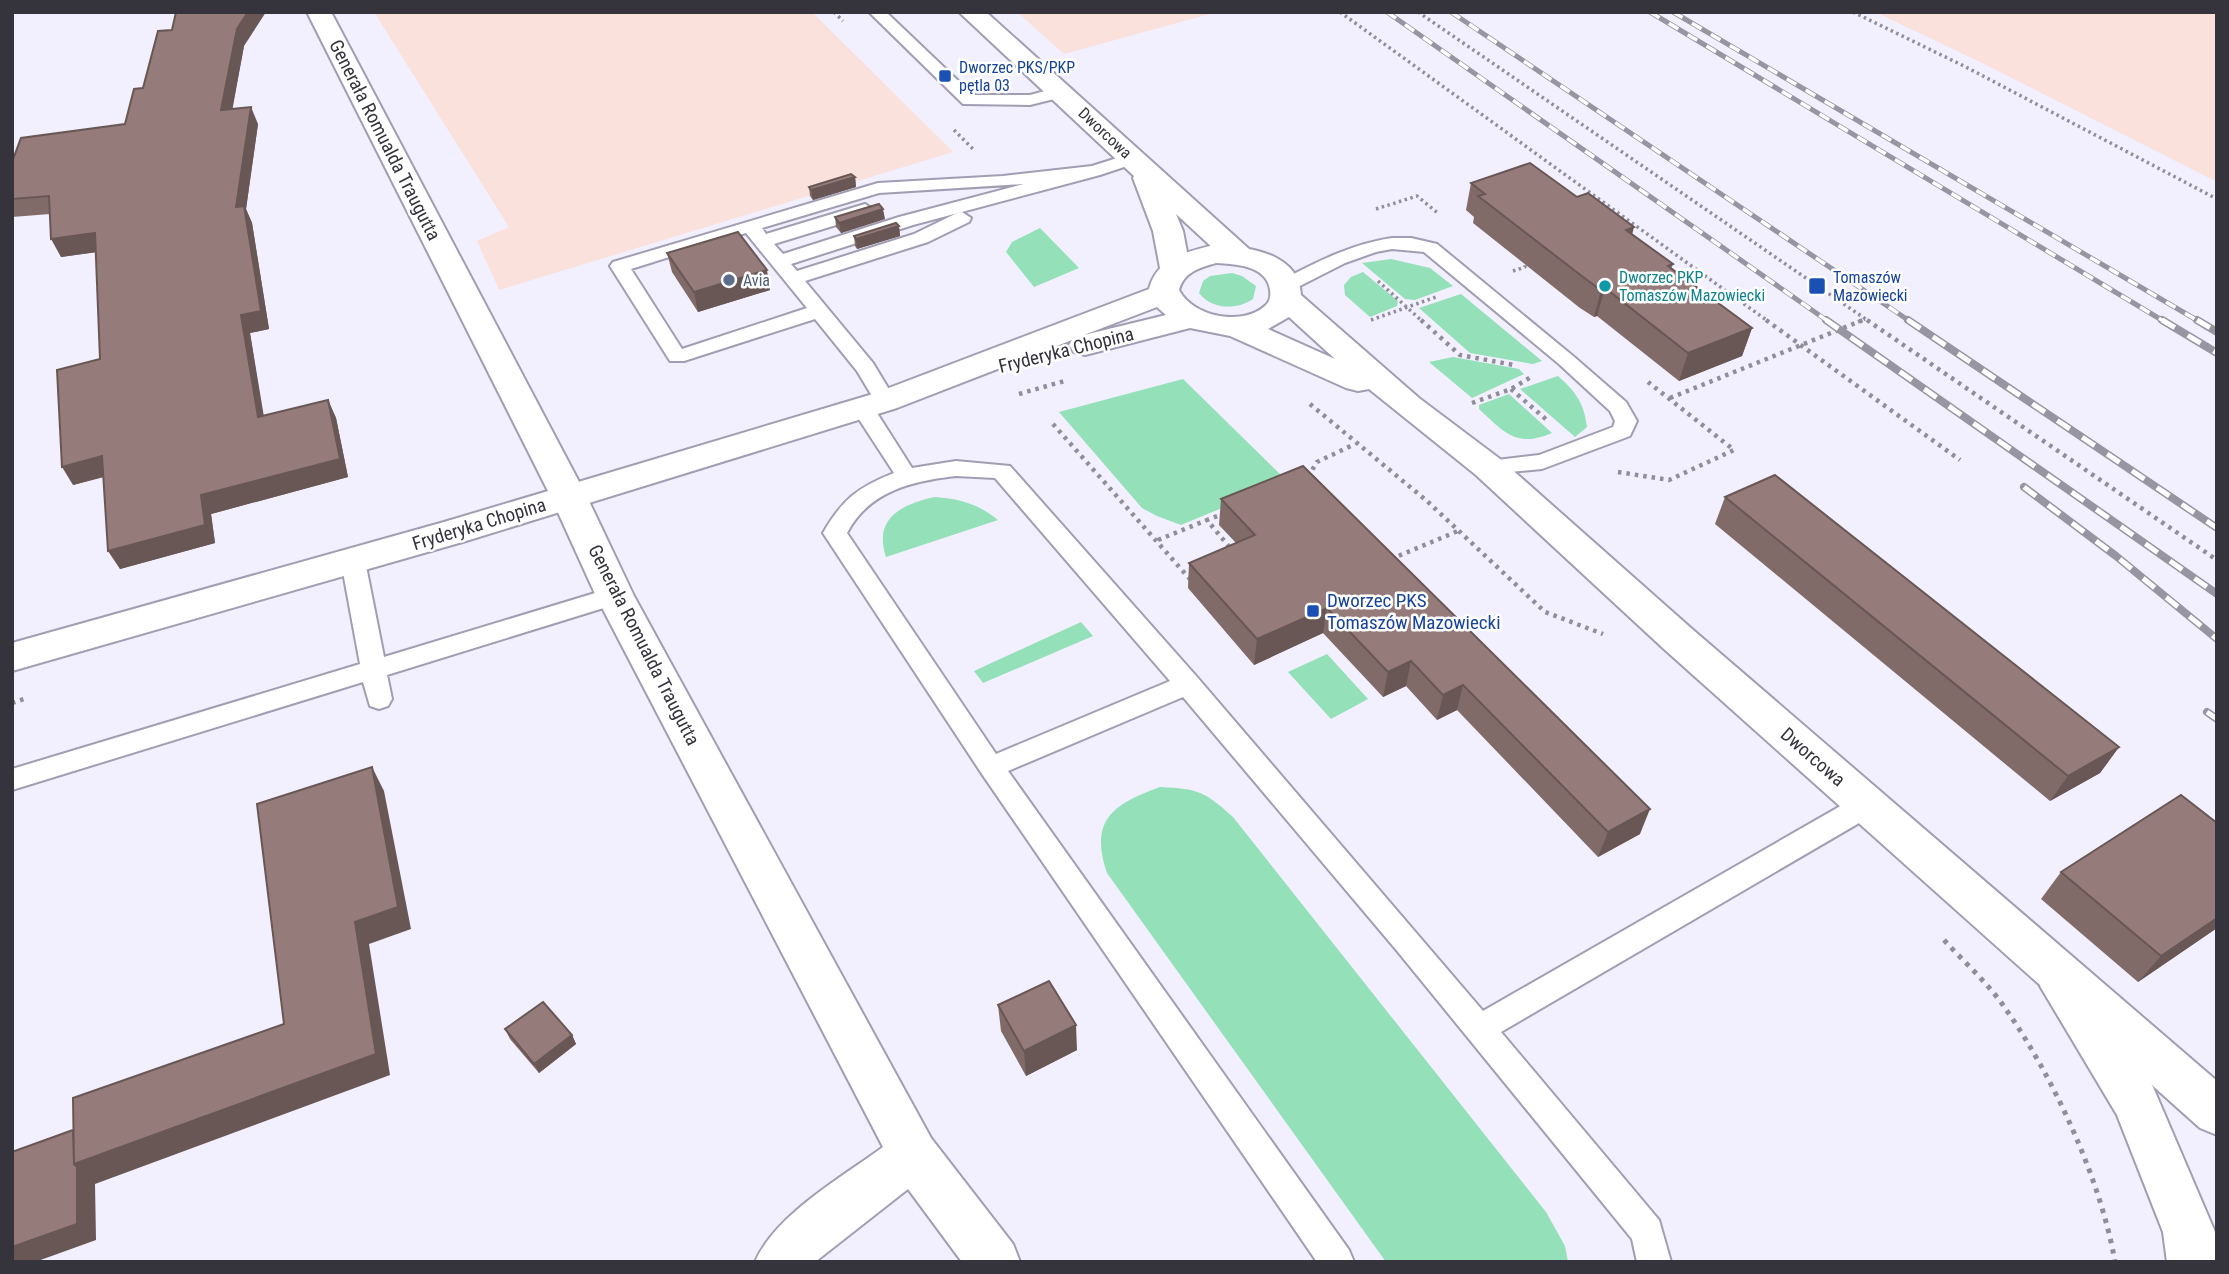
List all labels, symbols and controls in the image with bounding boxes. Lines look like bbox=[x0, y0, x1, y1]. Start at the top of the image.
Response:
street label: Generała Romualda Traugutta bbox=[324, 36, 446, 244]
place label: Dworzec PKS/PKP pętla 03 bbox=[959, 58, 1075, 95]
marker: Dworzec PKS/PKP pętla 03 bbox=[937, 68, 953, 84]
street label: Dworcowa bbox=[1074, 104, 1136, 162]
place label: Dworzec PKP Tomaszów Mazowiecki bbox=[1619, 268, 1765, 305]
place label: Tomaszów Mazowiecki bbox=[1833, 268, 1908, 305]
place label: Avia bbox=[743, 271, 770, 290]
marker: Avia bbox=[721, 272, 737, 288]
marker: Tomaszów Mazowiecki bbox=[1807, 276, 1827, 296]
marker: Dworzec PKP Tomaszów Mazowiecki bbox=[1597, 278, 1613, 294]
street label: Fryderyka Chopina bbox=[996, 322, 1136, 378]
street label: Fryderyka Chopina bbox=[409, 493, 549, 555]
street label: Generała Romualda Traugutta bbox=[583, 541, 705, 749]
place label: Dworzec PKS Tomaszów Mazowiecki bbox=[1327, 589, 1501, 634]
marker: Dworzec PKS Tomaszów Mazowiecki bbox=[1305, 603, 1321, 619]
street label: Dworcowa bbox=[1776, 723, 1850, 791]

